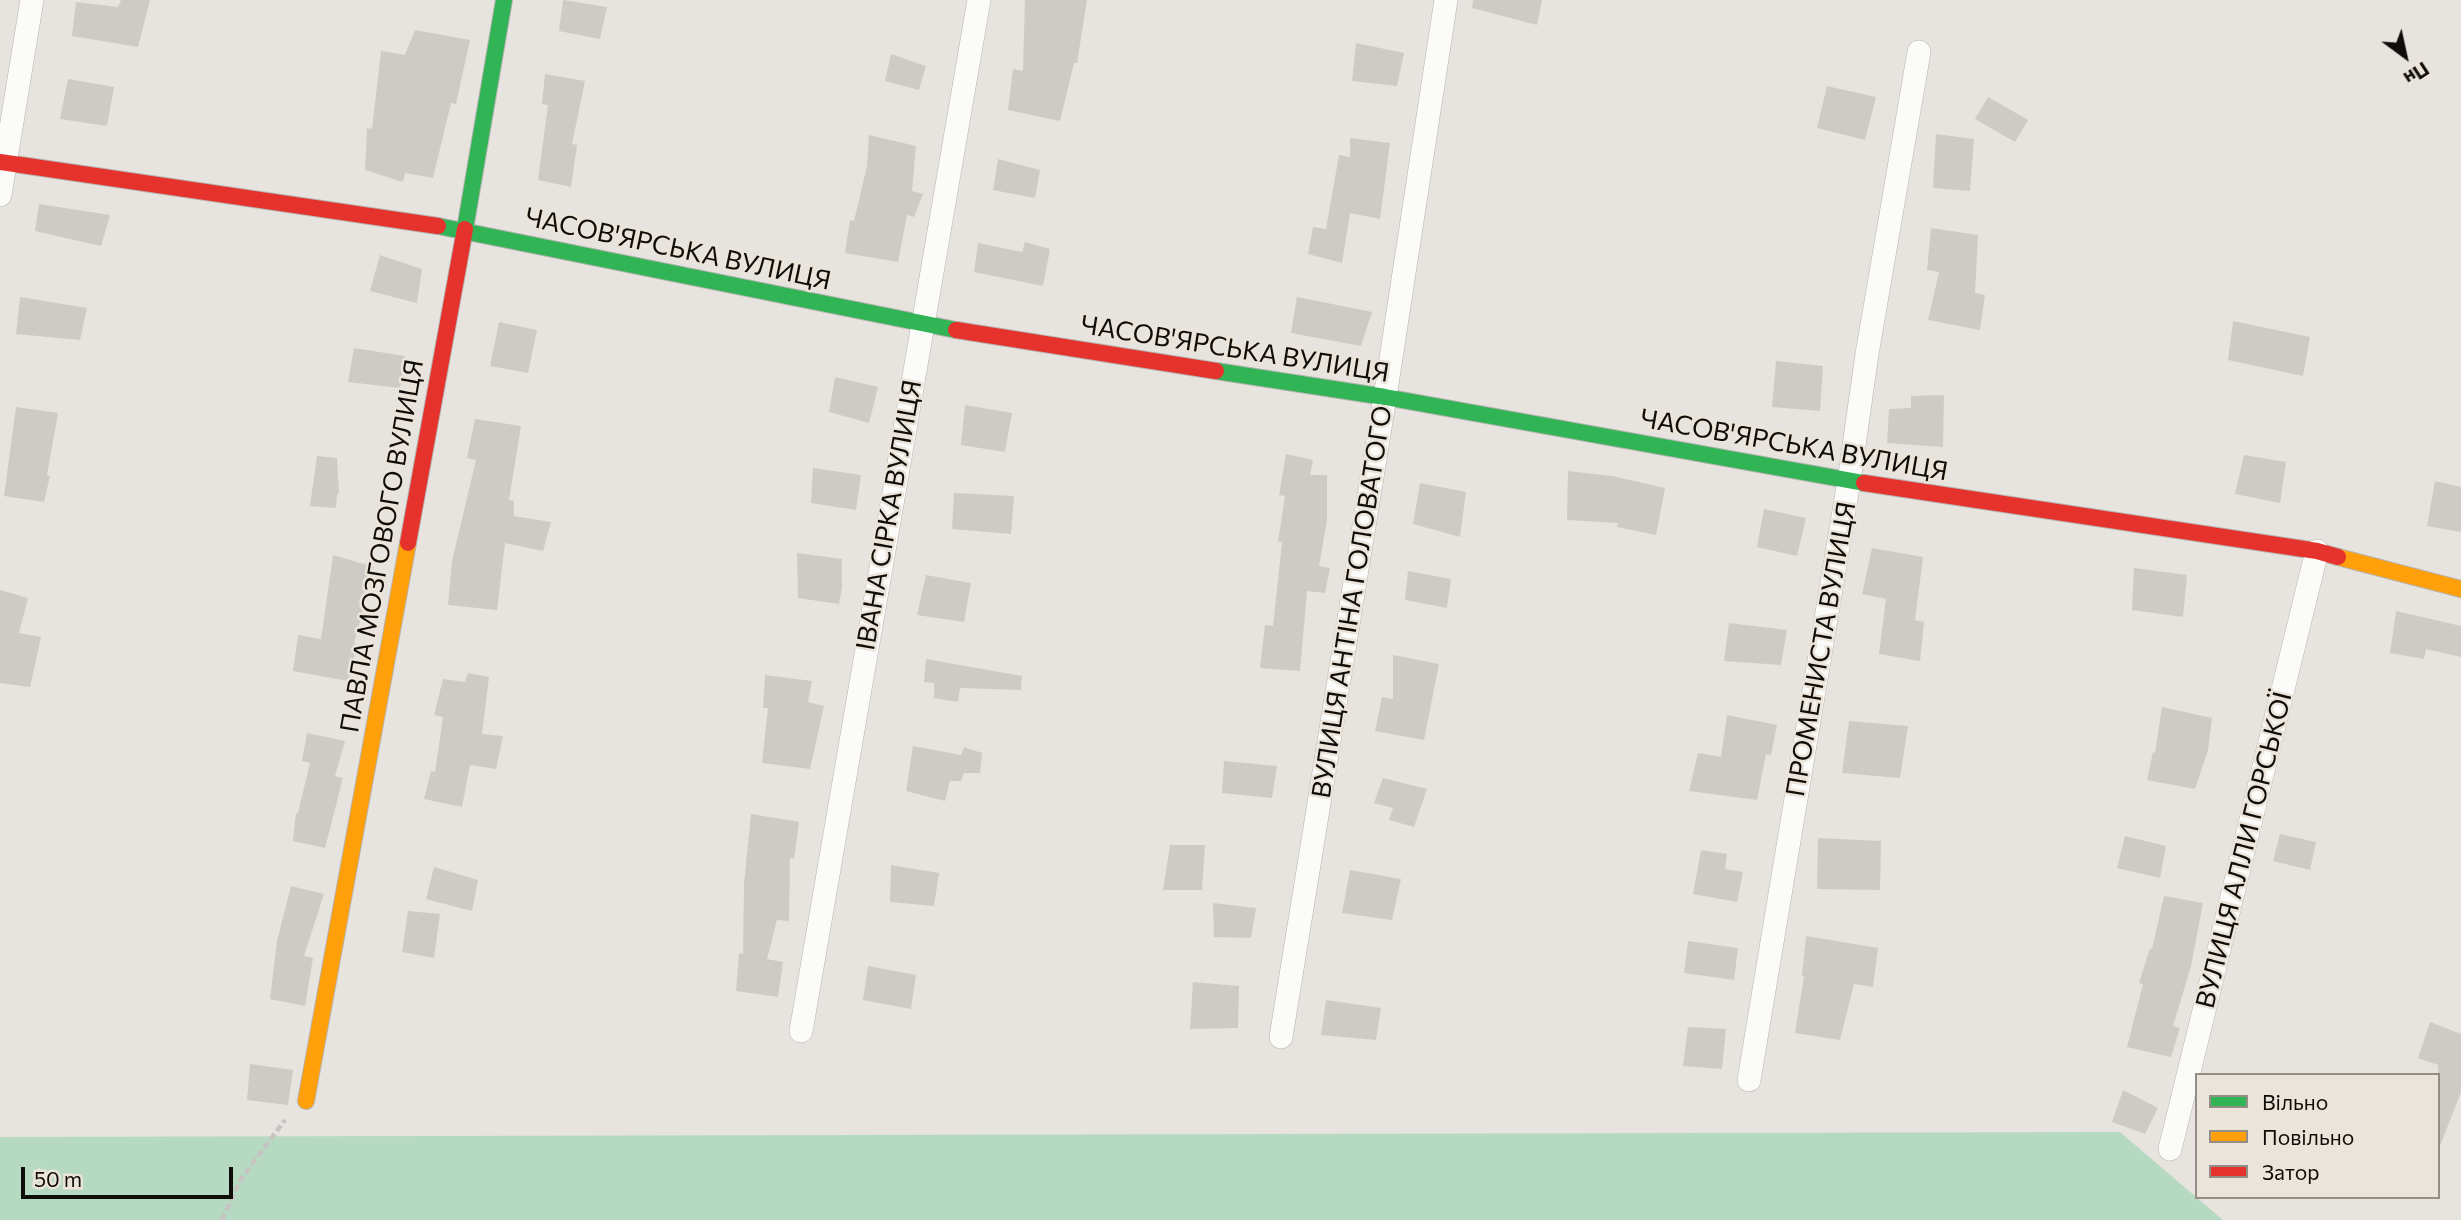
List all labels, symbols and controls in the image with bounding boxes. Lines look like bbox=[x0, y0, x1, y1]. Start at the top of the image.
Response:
north arrow bbox=[2370, 21, 2440, 91]
text: Пн bbox=[2400, 58, 2434, 91]
street label: ЧАСОВ'ЯРСЬКА ВУЛИЦЯ bbox=[522, 201, 834, 297]
street label: ЧАСОВ'ЯРСЬКА ВУЛИЦЯ bbox=[1079, 309, 1391, 389]
street label: ПАВЛА МОЗГОВОГО ВУЛИЦЯ bbox=[334, 357, 430, 735]
street label: ІВАНА СІРКА ВУЛИЦЯ bbox=[850, 377, 928, 653]
street label: ЧАСОВ'ЯРСЬКА ВУЛИЦЯ bbox=[1638, 403, 1950, 487]
street label: ВУЛИЦЯ АНТІНА ГОЛОВАТОГО bbox=[1306, 404, 1398, 800]
street label: ПРОМЕНИСТА ВУЛИЦЯ bbox=[1780, 499, 1862, 799]
street label: ВУЛИЦЯ АЛЛИ ГОРСЬКОЇ bbox=[2190, 688, 2298, 1012]
legend bbox=[2195, 1073, 2440, 1199]
text: Вільно bbox=[2262, 1089, 2328, 1114]
text: Повільно bbox=[2262, 1124, 2354, 1149]
scale bar bbox=[24, 1154, 236, 1198]
text: Затор bbox=[2262, 1159, 2319, 1184]
text: 50 m bbox=[34, 1166, 82, 1191]

